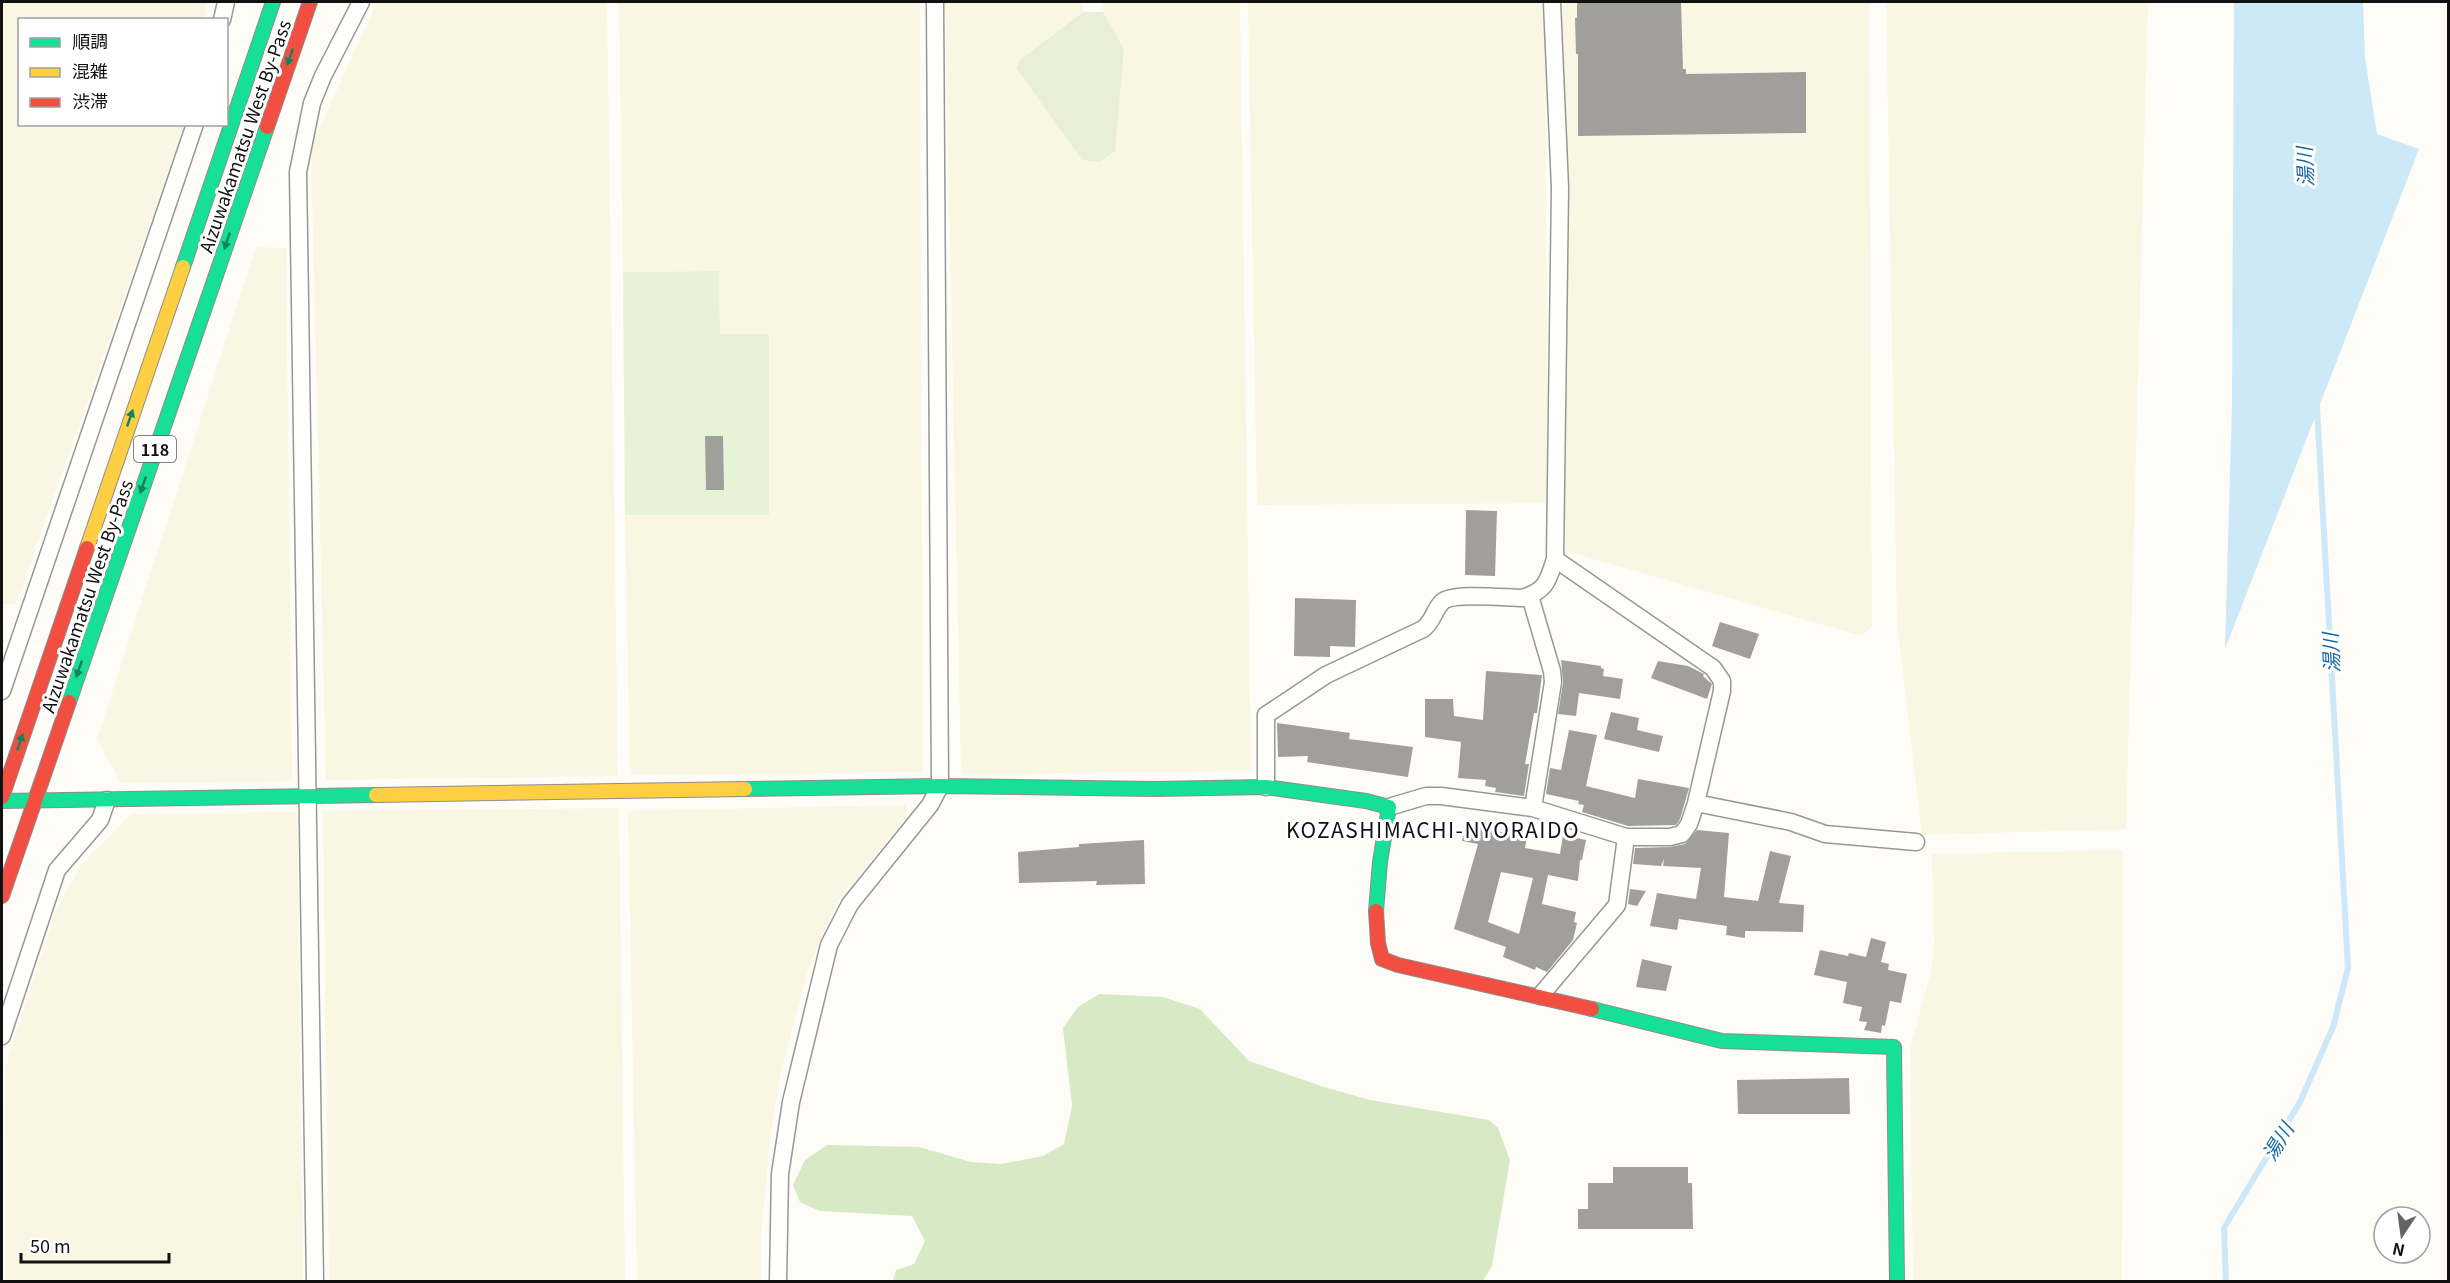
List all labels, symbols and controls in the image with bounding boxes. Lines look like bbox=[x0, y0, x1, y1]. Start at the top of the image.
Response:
street label: Aizuwakamatsu West By-Pass bbox=[192, 16, 296, 256]
legend bbox=[18, 18, 228, 126]
text: 順調 bbox=[72, 27, 108, 53]
one-way arrow bbox=[285, 48, 295, 66]
text: 混雑 bbox=[72, 57, 108, 83]
text: 渋滞 bbox=[72, 87, 108, 113]
water label: 湯川 bbox=[2288, 144, 2320, 188]
one-way arrow bbox=[221, 232, 231, 250]
one-way arrow bbox=[126, 409, 136, 427]
road number: 118 bbox=[134, 436, 176, 462]
street label: Aizuwakamatsu West By-Pass bbox=[34, 476, 138, 716]
one-way arrow bbox=[137, 476, 147, 494]
water label: 湯川 bbox=[2314, 630, 2346, 674]
one-way arrow bbox=[74, 661, 84, 679]
one-way arrow bbox=[16, 733, 26, 751]
district label: KOZASHIMACHI-NYORAIDO bbox=[1286, 814, 1580, 844]
water label: 湯川 bbox=[2254, 1115, 2301, 1166]
north arrow bbox=[2372, 1205, 2432, 1265]
scale bar bbox=[21, 1226, 170, 1264]
text: 50 m bbox=[30, 1232, 71, 1258]
text: N bbox=[2390, 1238, 2407, 1264]

